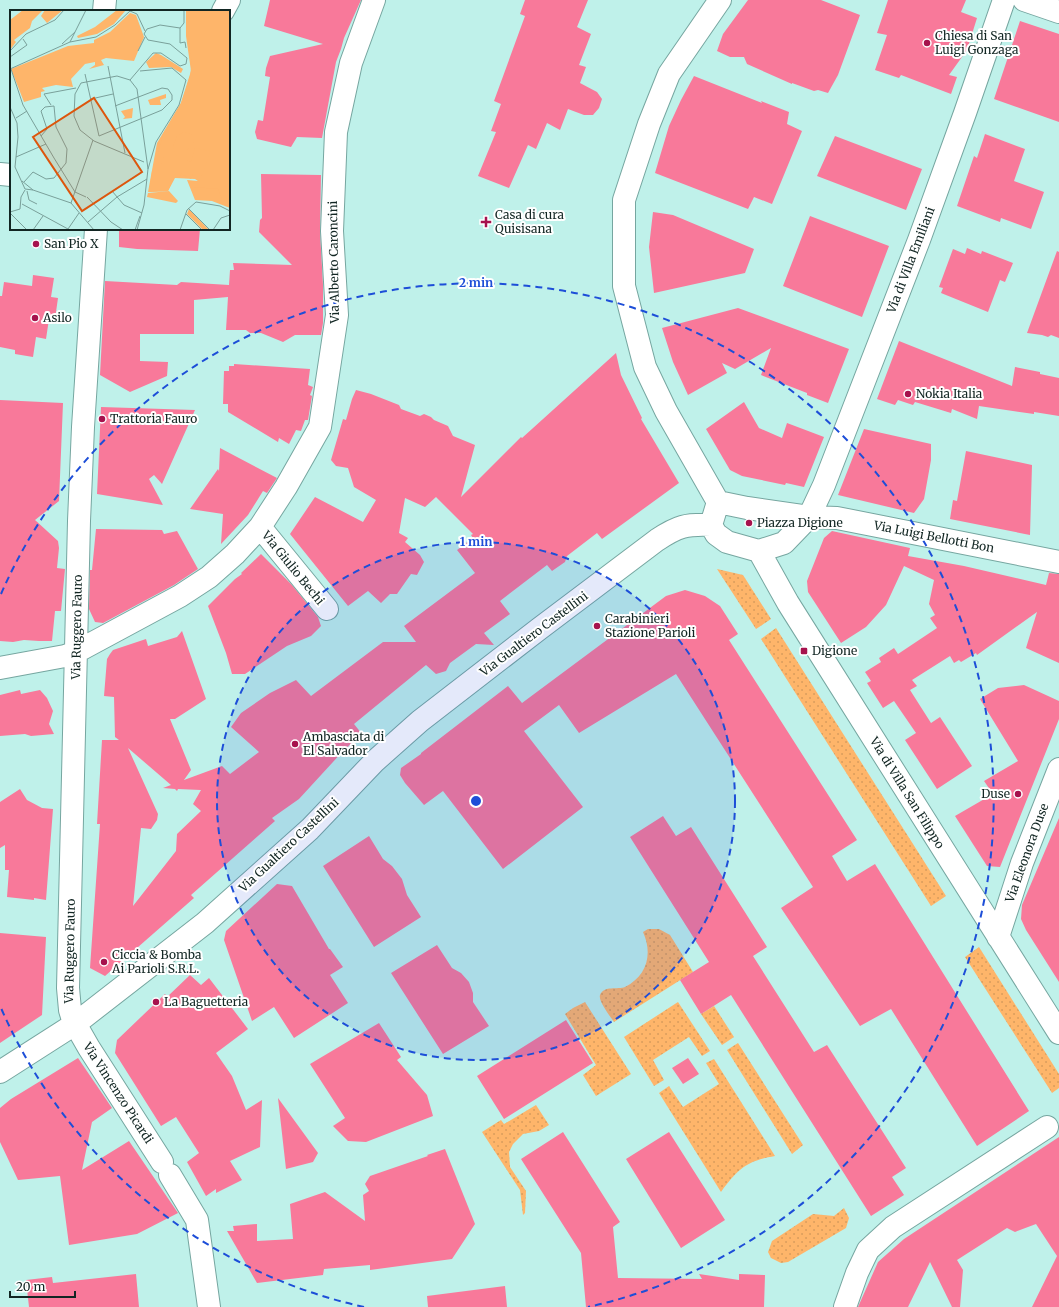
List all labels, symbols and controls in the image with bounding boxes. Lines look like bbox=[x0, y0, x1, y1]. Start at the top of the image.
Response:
inset map bbox=[10, 10, 230, 230]
place label: Chiesa di San Luigi Gonzaga bbox=[935, 28, 1019, 57]
marker: Chiesa di San Luigi Gonzaga bbox=[922, 38, 932, 48]
street label: Via Alberto Caroncini bbox=[325, 200, 342, 325]
street label: Via di Villa Emiliani bbox=[883, 204, 938, 316]
place label: Casa di cura Quisisana bbox=[495, 207, 565, 236]
marker: Casa di cura Quisisana bbox=[480, 216, 492, 228]
place label: San Pio X bbox=[44, 236, 99, 251]
marker: San Pio X bbox=[31, 239, 41, 249]
text: 2 min bbox=[459, 275, 493, 290]
place label: Asilo bbox=[42, 310, 72, 325]
marker: Asilo bbox=[30, 313, 40, 323]
place label: Nokia Italia bbox=[916, 386, 983, 401]
marker: Nokia Italia bbox=[903, 389, 913, 399]
place label: Trattoria Fauro bbox=[110, 411, 197, 426]
marker: Trattoria Fauro bbox=[97, 414, 107, 424]
place label: Piazza Digione bbox=[757, 515, 843, 530]
street label: Via Luigi Bellotti Bon bbox=[872, 517, 996, 556]
marker: Piazza Digione bbox=[744, 518, 754, 528]
street label: Via Giulio Bechi bbox=[258, 527, 328, 608]
text: 1 min bbox=[460, 534, 492, 549]
street label: Via Ruggero Fauro bbox=[68, 574, 85, 681]
street label: Via Gualtiero Castellini bbox=[476, 588, 591, 680]
place label: Carabinieri Stazione Parioli bbox=[605, 611, 696, 640]
marker: Carabinieri Stazione Parioli bbox=[592, 621, 602, 631]
place label: Digione bbox=[812, 643, 857, 658]
marker: Digione bbox=[799, 646, 809, 656]
place label: Ambasciata di El Salvador bbox=[302, 729, 385, 758]
street label: Via di Villa San Filippo bbox=[866, 733, 948, 851]
marker: Ambasciata di El Salvador bbox=[290, 739, 300, 749]
place label: Duse bbox=[981, 786, 1010, 801]
marker: Duse bbox=[1013, 789, 1023, 799]
street label: Via Gualtiero Castellini bbox=[235, 794, 342, 896]
centre of rings bbox=[469, 794, 483, 808]
street label: Via Eleonora Duse bbox=[1001, 801, 1051, 905]
street label: Via Ruggero Fauro bbox=[61, 898, 78, 1005]
place label: Ciccia & Bomba Ai Parioli S.R.L. bbox=[111, 947, 202, 976]
marker: Ciccia & Bomba Ai Parioli S.R.L. bbox=[99, 957, 109, 967]
place label: La Baguetteria bbox=[164, 994, 249, 1009]
marker: La Baguetteria bbox=[151, 997, 161, 1007]
street label: Via Vincenzo Picardi bbox=[80, 1039, 157, 1146]
scale bar bbox=[10, 1273, 75, 1299]
text: 20 m bbox=[16, 1279, 45, 1294]

